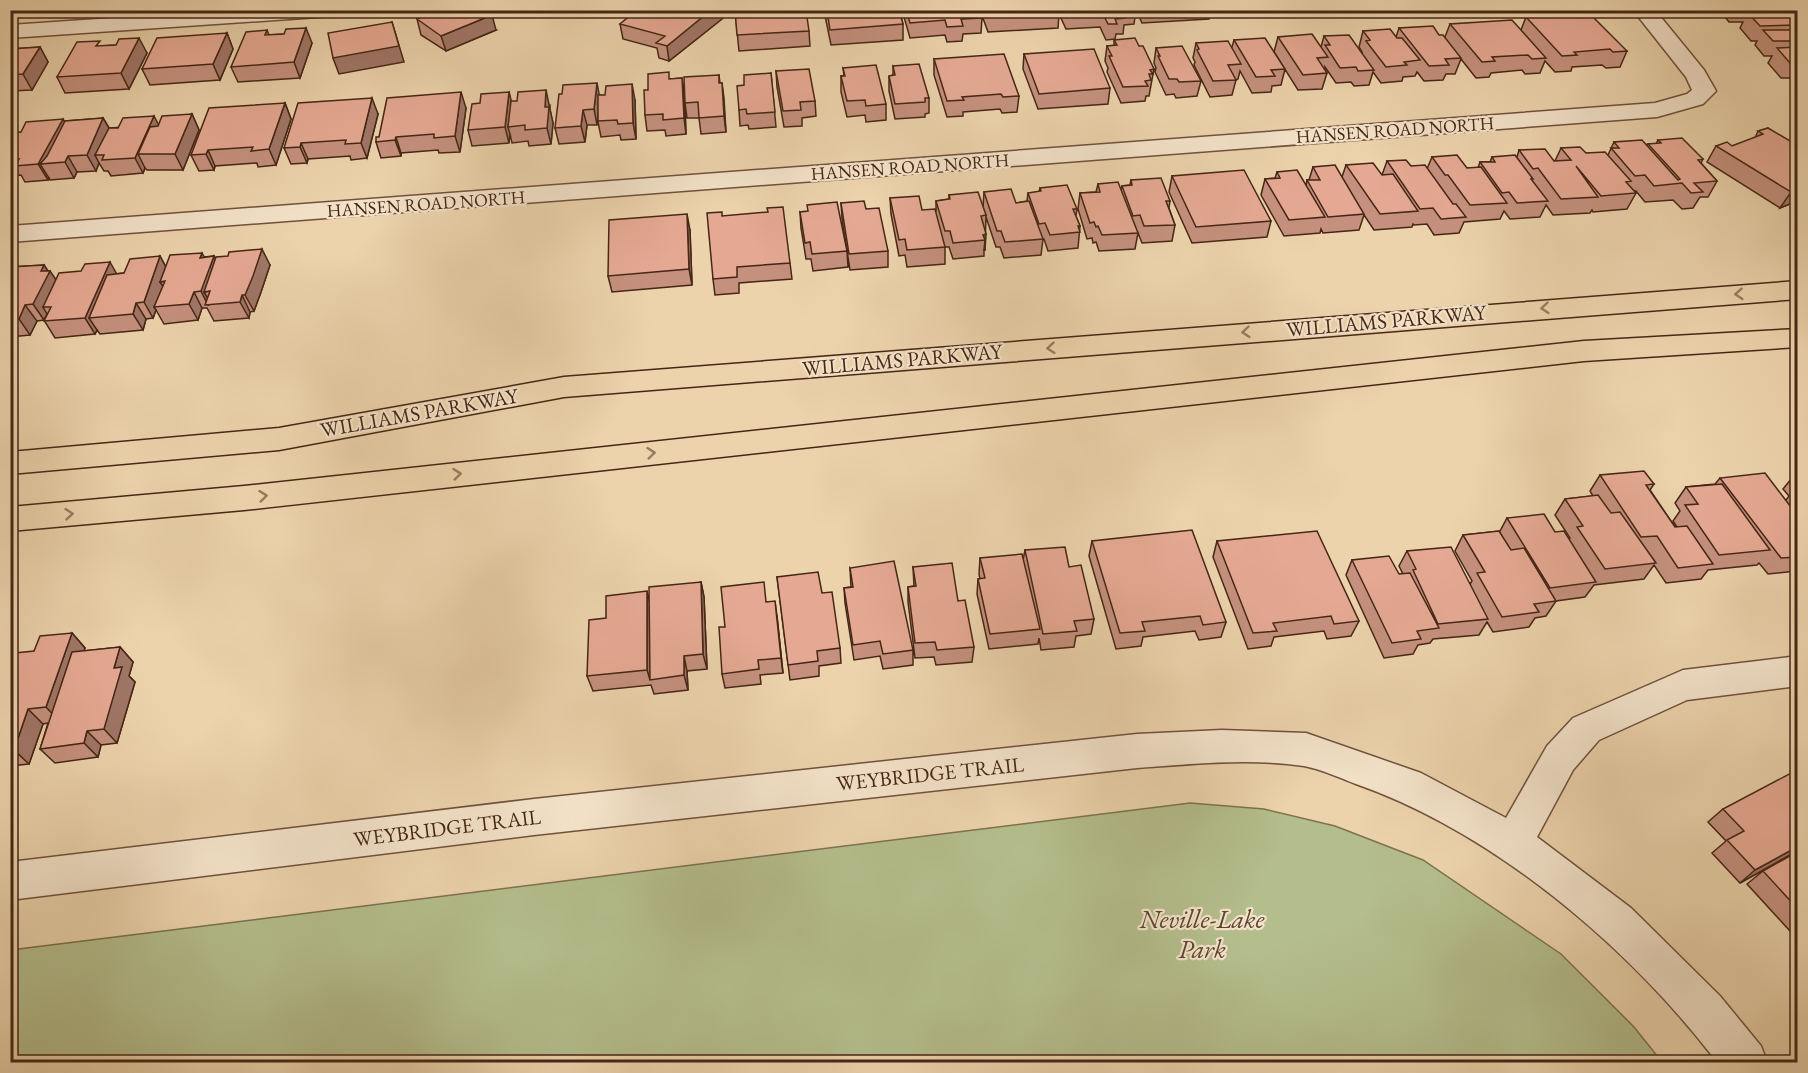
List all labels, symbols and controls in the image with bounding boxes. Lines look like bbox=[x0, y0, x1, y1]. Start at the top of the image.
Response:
street label: HANSEN ROAD NORTH bbox=[1295, 111, 1495, 148]
street label: HANSEN ROAD NORTH bbox=[810, 148, 1010, 185]
street label: HANSEN ROAD NORTH bbox=[326, 185, 526, 222]
one-way arrow bbox=[1735, 287, 1744, 300]
street label: WILLIAMS PARKWAY bbox=[1285, 298, 1489, 343]
one-way arrow bbox=[1540, 301, 1549, 314]
one-way arrow bbox=[1241, 325, 1250, 338]
street label: WILLIAMS PARKWAY bbox=[801, 337, 1005, 382]
one-way arrow bbox=[1047, 341, 1056, 354]
street label: WILLIAMS PARKWAY bbox=[318, 381, 522, 443]
one-way arrow bbox=[646, 447, 655, 460]
one-way arrow bbox=[452, 468, 461, 481]
one-way arrow bbox=[258, 490, 267, 502]
one-way arrow bbox=[64, 508, 73, 521]
street label: WEYBRIDGE TRAIL bbox=[835, 750, 1026, 797]
street label: WEYBRIDGE TRAIL bbox=[352, 803, 543, 852]
park label: Neville-Lake Park bbox=[1139, 902, 1266, 966]

